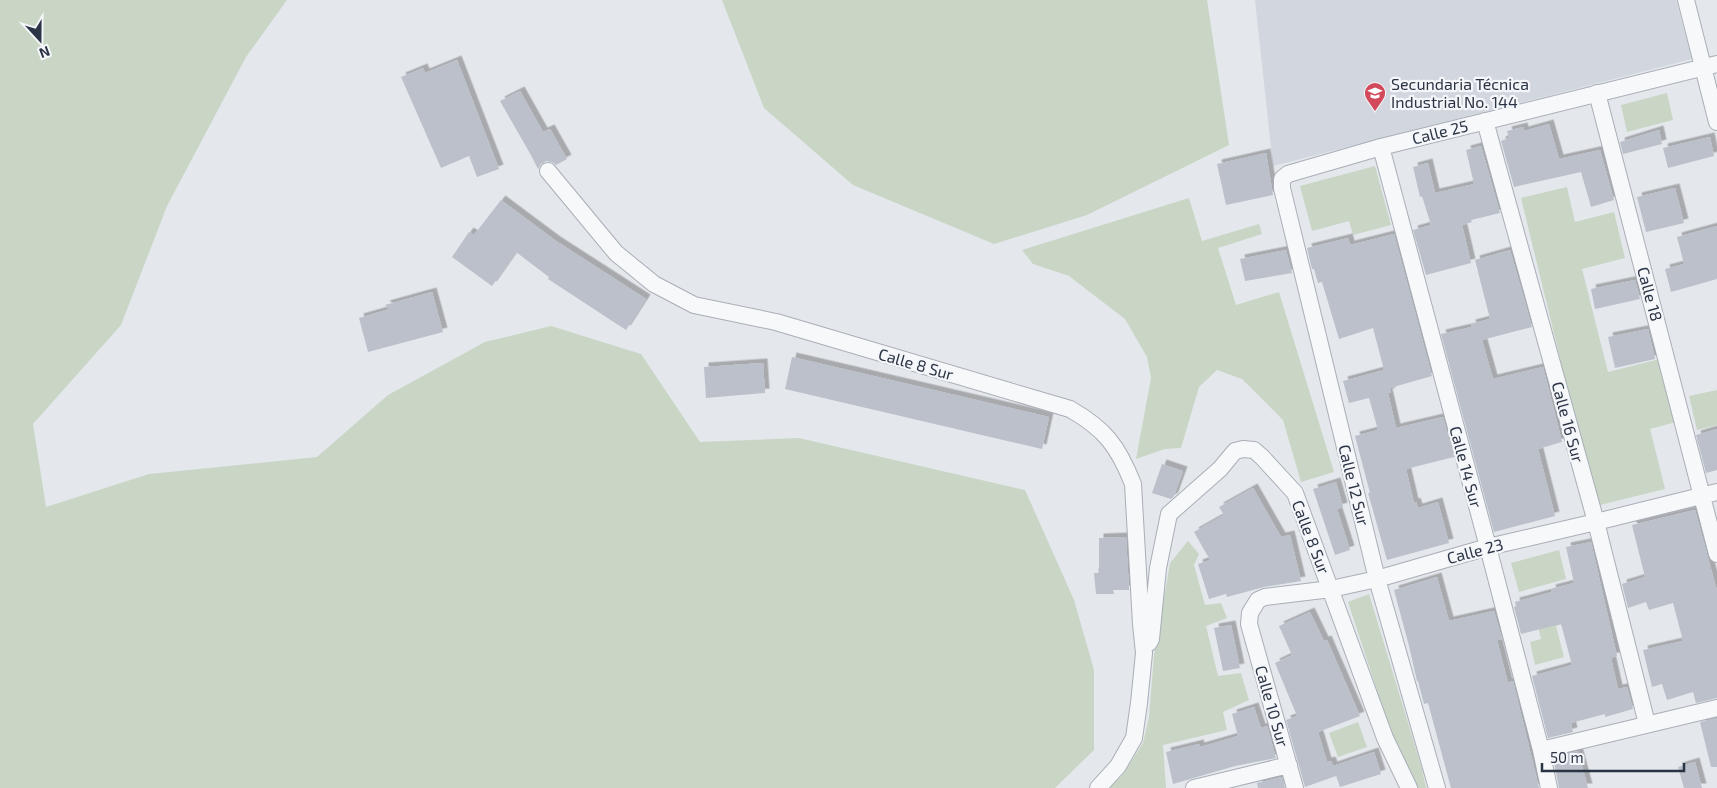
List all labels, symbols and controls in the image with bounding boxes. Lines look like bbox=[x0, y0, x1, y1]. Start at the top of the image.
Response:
north arrow bbox=[15, 15, 65, 65]
text: N bbox=[37, 43, 53, 62]
place label: Secundaria Técnica Industrial No. 144 bbox=[1391, 74, 1529, 111]
school or university icon: Secundaria Técnica Industrial No. 144 bbox=[1363, 81, 1387, 112]
street label: Calle 25 bbox=[1410, 115, 1470, 148]
street label: Calle 18 bbox=[1634, 265, 1667, 323]
street label: Calle 8 Sur bbox=[876, 344, 956, 383]
street label: Calle 16 Sur bbox=[1549, 379, 1589, 465]
street label: Calle 14 Sur bbox=[1446, 424, 1487, 510]
street label: Calle 12 Sur bbox=[1335, 442, 1374, 528]
street label: Calle 8 Sur bbox=[1289, 497, 1334, 577]
street label: Calle 23 bbox=[1445, 534, 1505, 567]
street label: Calle 10 Sur bbox=[1252, 663, 1293, 749]
scale bar bbox=[1542, 740, 1684, 772]
text: 50 m bbox=[1550, 748, 1584, 766]

